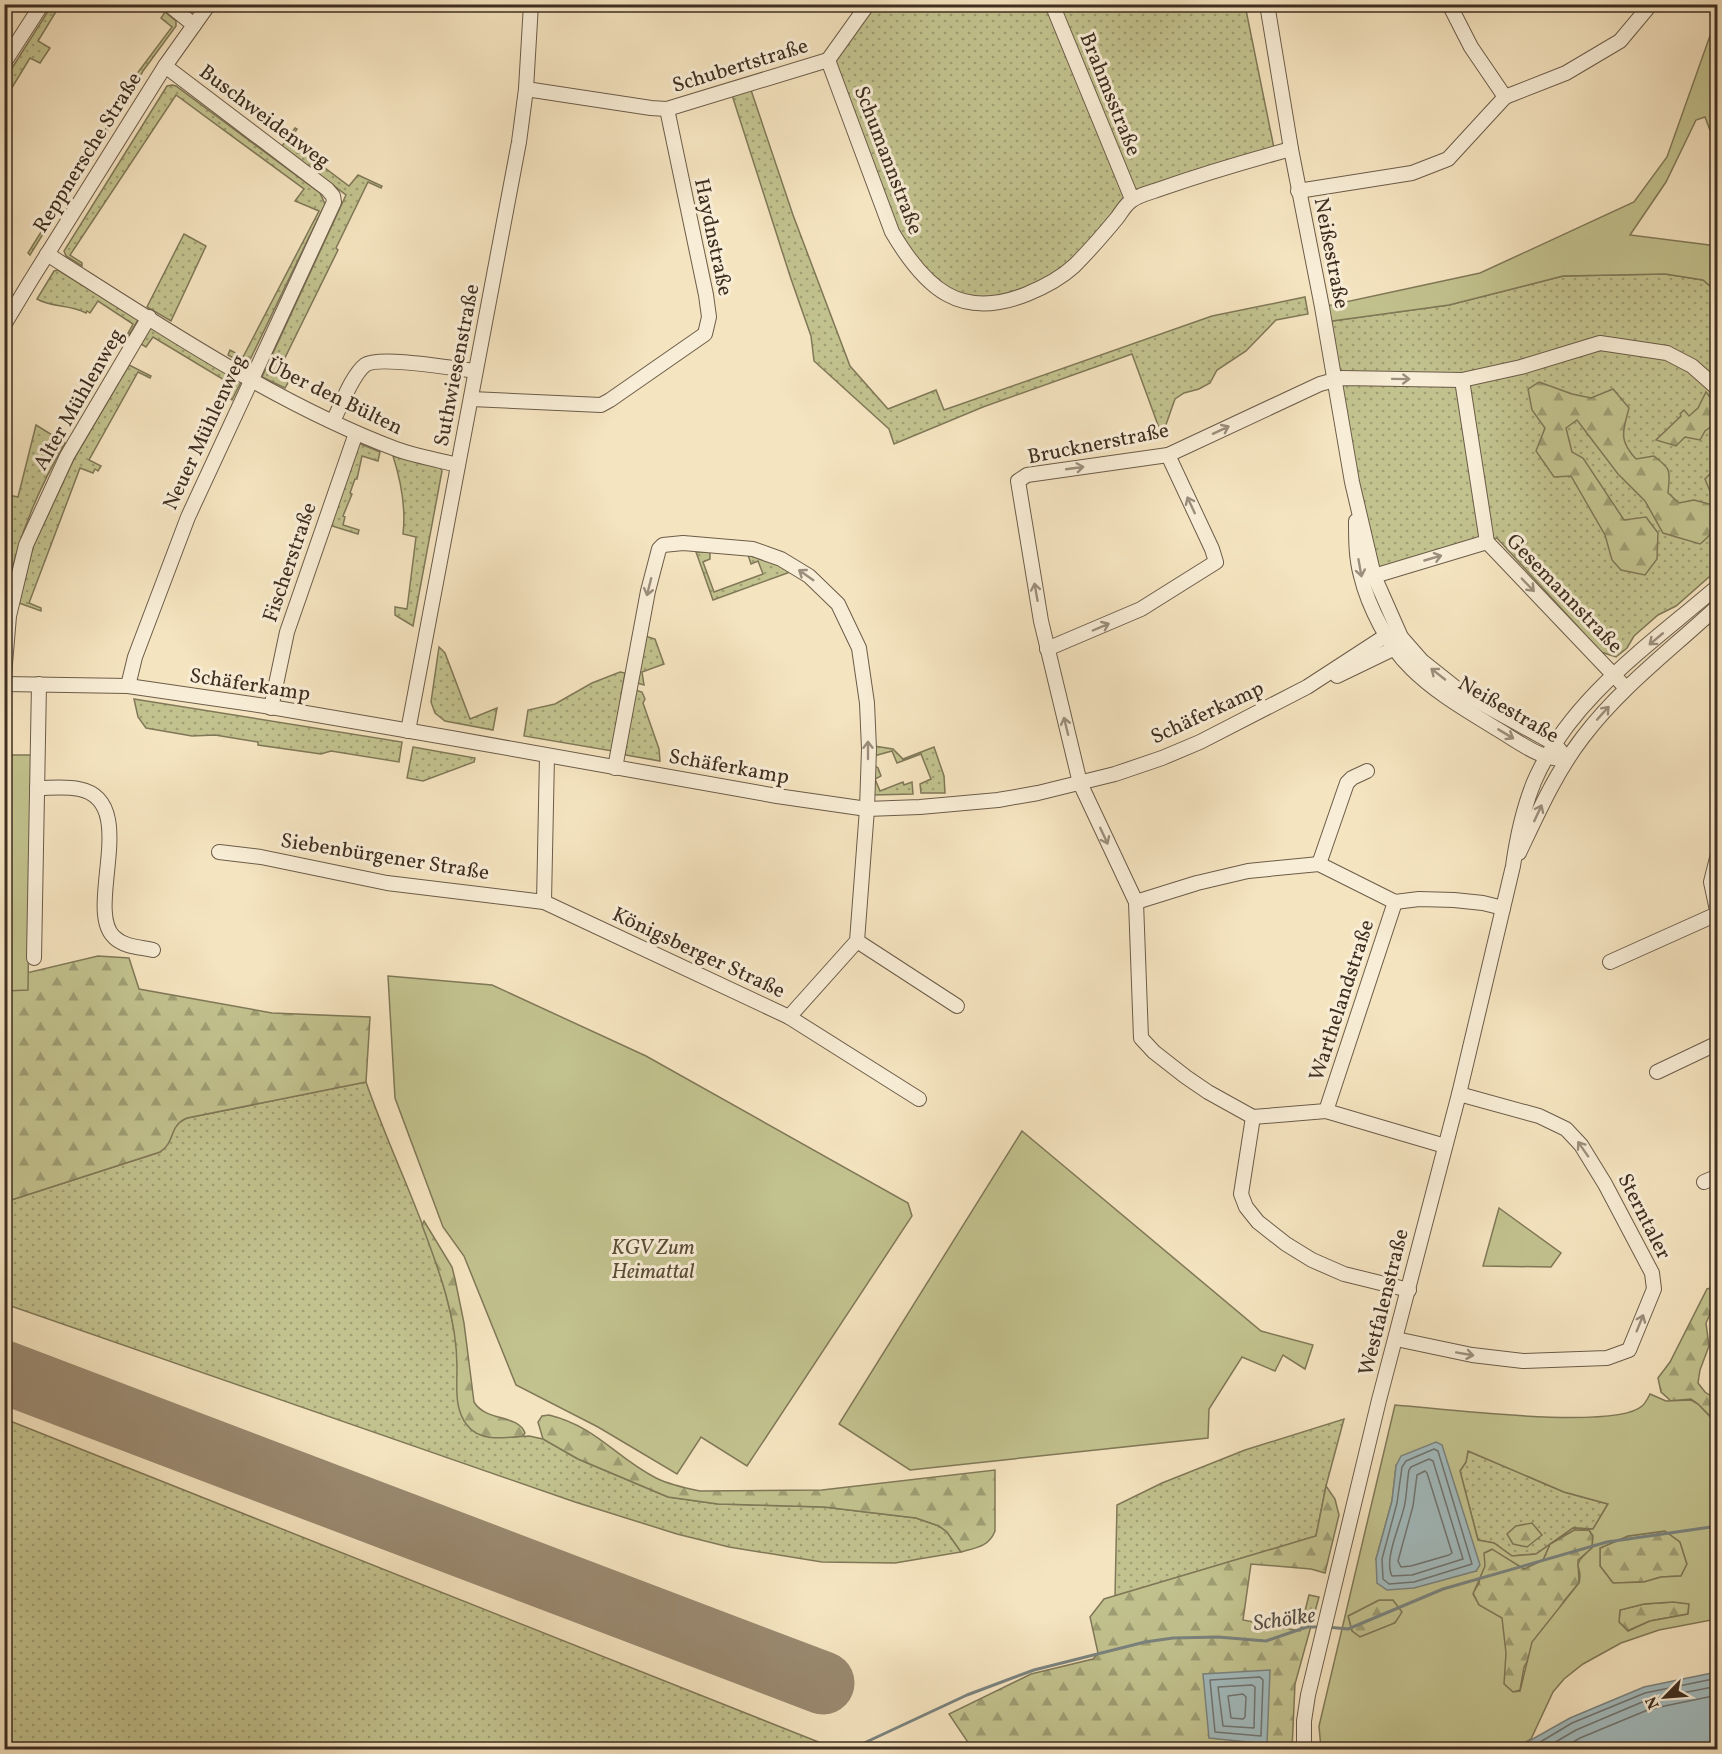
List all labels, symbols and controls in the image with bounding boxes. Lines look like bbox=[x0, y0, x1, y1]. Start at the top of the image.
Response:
street label: Brahmsstraße bbox=[1072, 29, 1148, 161]
street label: Schubertstraße bbox=[669, 32, 812, 101]
street label: Buschweidenweg bbox=[193, 58, 336, 176]
street label: Reppnersche Straße bbox=[27, 67, 149, 239]
street label: Schumannstraße bbox=[846, 82, 929, 239]
street label: Haydnstraße bbox=[686, 176, 739, 299]
street label: Neißestraße bbox=[1306, 195, 1356, 311]
street label: Suthwiesenstraße bbox=[428, 282, 487, 449]
street label: Alter Mühlenweg bbox=[27, 324, 132, 476]
street label: Neuer Mühlenweg bbox=[157, 350, 254, 515]
street label: Über den Bülten bbox=[261, 352, 407, 443]
one-way arrow bbox=[1390, 373, 1410, 385]
street label: Brucknerstraße bbox=[1025, 417, 1172, 472]
one-way arrow bbox=[1211, 424, 1229, 436]
one-way arrow bbox=[1064, 463, 1084, 474]
one-way arrow bbox=[1185, 496, 1197, 514]
street label: Fischerstraße bbox=[256, 499, 324, 626]
street label: Gesemannstraße bbox=[1499, 528, 1629, 660]
one-way arrow bbox=[1423, 552, 1442, 563]
one-way arrow bbox=[1355, 558, 1366, 578]
one-way arrow bbox=[798, 569, 814, 581]
one-way arrow bbox=[643, 577, 654, 597]
one-way arrow bbox=[1521, 577, 1535, 592]
one-way arrow bbox=[1030, 583, 1041, 602]
one-way arrow bbox=[1092, 620, 1110, 632]
one-way arrow bbox=[1648, 632, 1664, 645]
street label: Schäferkamp bbox=[187, 662, 312, 709]
one-way arrow bbox=[1430, 668, 1446, 681]
street label: Neißestraße bbox=[1452, 670, 1564, 751]
street label: Schäferkamp bbox=[1146, 674, 1269, 752]
one-way arrow bbox=[1596, 706, 1610, 721]
one-way arrow bbox=[1059, 717, 1071, 736]
one-way arrow bbox=[1497, 728, 1514, 740]
one-way arrow bbox=[862, 741, 874, 761]
street label: Schäferkamp bbox=[666, 743, 791, 792]
one-way arrow bbox=[1533, 805, 1544, 823]
one-way arrow bbox=[1099, 826, 1111, 844]
street label: Siebenbürgener Straße bbox=[278, 827, 491, 888]
street label: Königsberger Straße bbox=[607, 901, 790, 1006]
street label: Warthelandstraße bbox=[1303, 916, 1382, 1085]
one-way arrow bbox=[1577, 1141, 1589, 1157]
street label: Sterntaler bbox=[1610, 1169, 1678, 1265]
street label: Westfalenstraße bbox=[1352, 1226, 1417, 1379]
park label: KGV Zum Heimattal bbox=[611, 1234, 695, 1287]
one-way arrow bbox=[1635, 1314, 1646, 1333]
one-way arrow bbox=[1455, 1349, 1474, 1360]
water label: Schölke bbox=[1251, 1601, 1317, 1640]
north arrow bbox=[1635, 1667, 1695, 1727]
text: N bbox=[1641, 1692, 1666, 1712]

